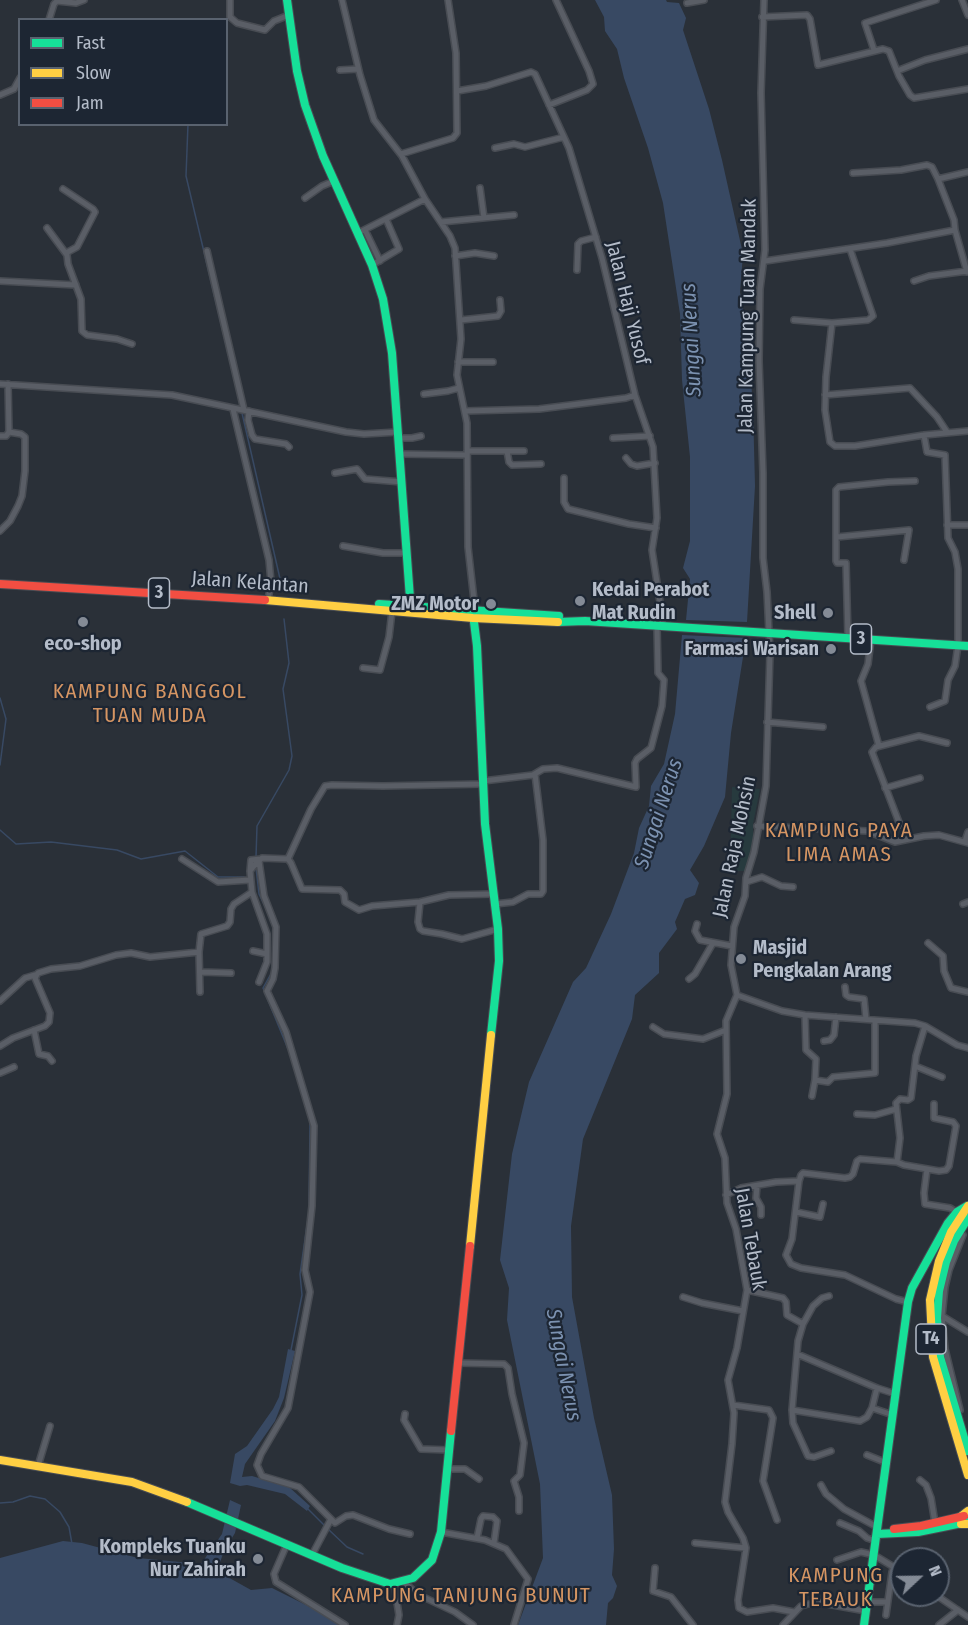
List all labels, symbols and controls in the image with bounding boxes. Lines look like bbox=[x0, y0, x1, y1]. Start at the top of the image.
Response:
legend bbox=[18, 18, 228, 126]
text: Fast bbox=[76, 32, 105, 54]
text: Slow bbox=[76, 62, 111, 84]
text: Jam bbox=[76, 92, 104, 114]
street label: Jalan Kampung Tuan Mandak bbox=[734, 198, 762, 434]
street label: Jalan Haji Yusof bbox=[600, 239, 654, 367]
water label: Sungai Nerus bbox=[676, 282, 708, 398]
street label: Jalan Kelantan bbox=[190, 567, 310, 599]
road number: 3 bbox=[148, 578, 170, 608]
place label: Kedai Perabot Mat Rudin bbox=[592, 578, 709, 625]
place label: ZMZ Motor bbox=[391, 592, 479, 616]
marker: Kedai Perabot Mat Rudin bbox=[573, 594, 587, 608]
marker: ZMZ Motor bbox=[484, 597, 498, 611]
place label: Shell bbox=[774, 601, 816, 625]
marker: Shell bbox=[821, 606, 835, 620]
marker: eco-shop bbox=[76, 615, 90, 629]
road number: 3 bbox=[850, 624, 872, 654]
place label: eco-shop bbox=[44, 632, 122, 656]
place label: Farmasi Warisan bbox=[685, 637, 819, 661]
marker: Farmasi Warisan bbox=[824, 642, 838, 656]
district label: KAMPUNG BANGGOL TUAN MUDA bbox=[53, 679, 247, 729]
water label: Sungai Nerus bbox=[629, 756, 689, 872]
street label: Jalan Raja Mohsin bbox=[708, 774, 762, 920]
district label: KAMPUNG PAYA LIMA AMAS bbox=[765, 818, 913, 868]
place label: Masjid Pengkalan Arang bbox=[753, 936, 891, 983]
marker: Masjid Pengkalan Arang bbox=[734, 952, 748, 966]
street label: Jalan Tebauk bbox=[729, 1186, 771, 1292]
water label: Sungai Nerus bbox=[540, 1307, 586, 1423]
road number: T4 bbox=[916, 1324, 946, 1354]
place label: Kompleks Tuanku Nur Zahirah bbox=[99, 1535, 246, 1582]
north arrow bbox=[890, 1547, 950, 1607]
marker: Kompleks Tuanku Nur Zahirah bbox=[251, 1552, 265, 1566]
district label: KAMPUNG TEBAUK bbox=[788, 1563, 884, 1613]
text: N bbox=[925, 1563, 946, 1579]
district label: KAMPUNG TANJUNG BUNUT bbox=[331, 1583, 591, 1609]

